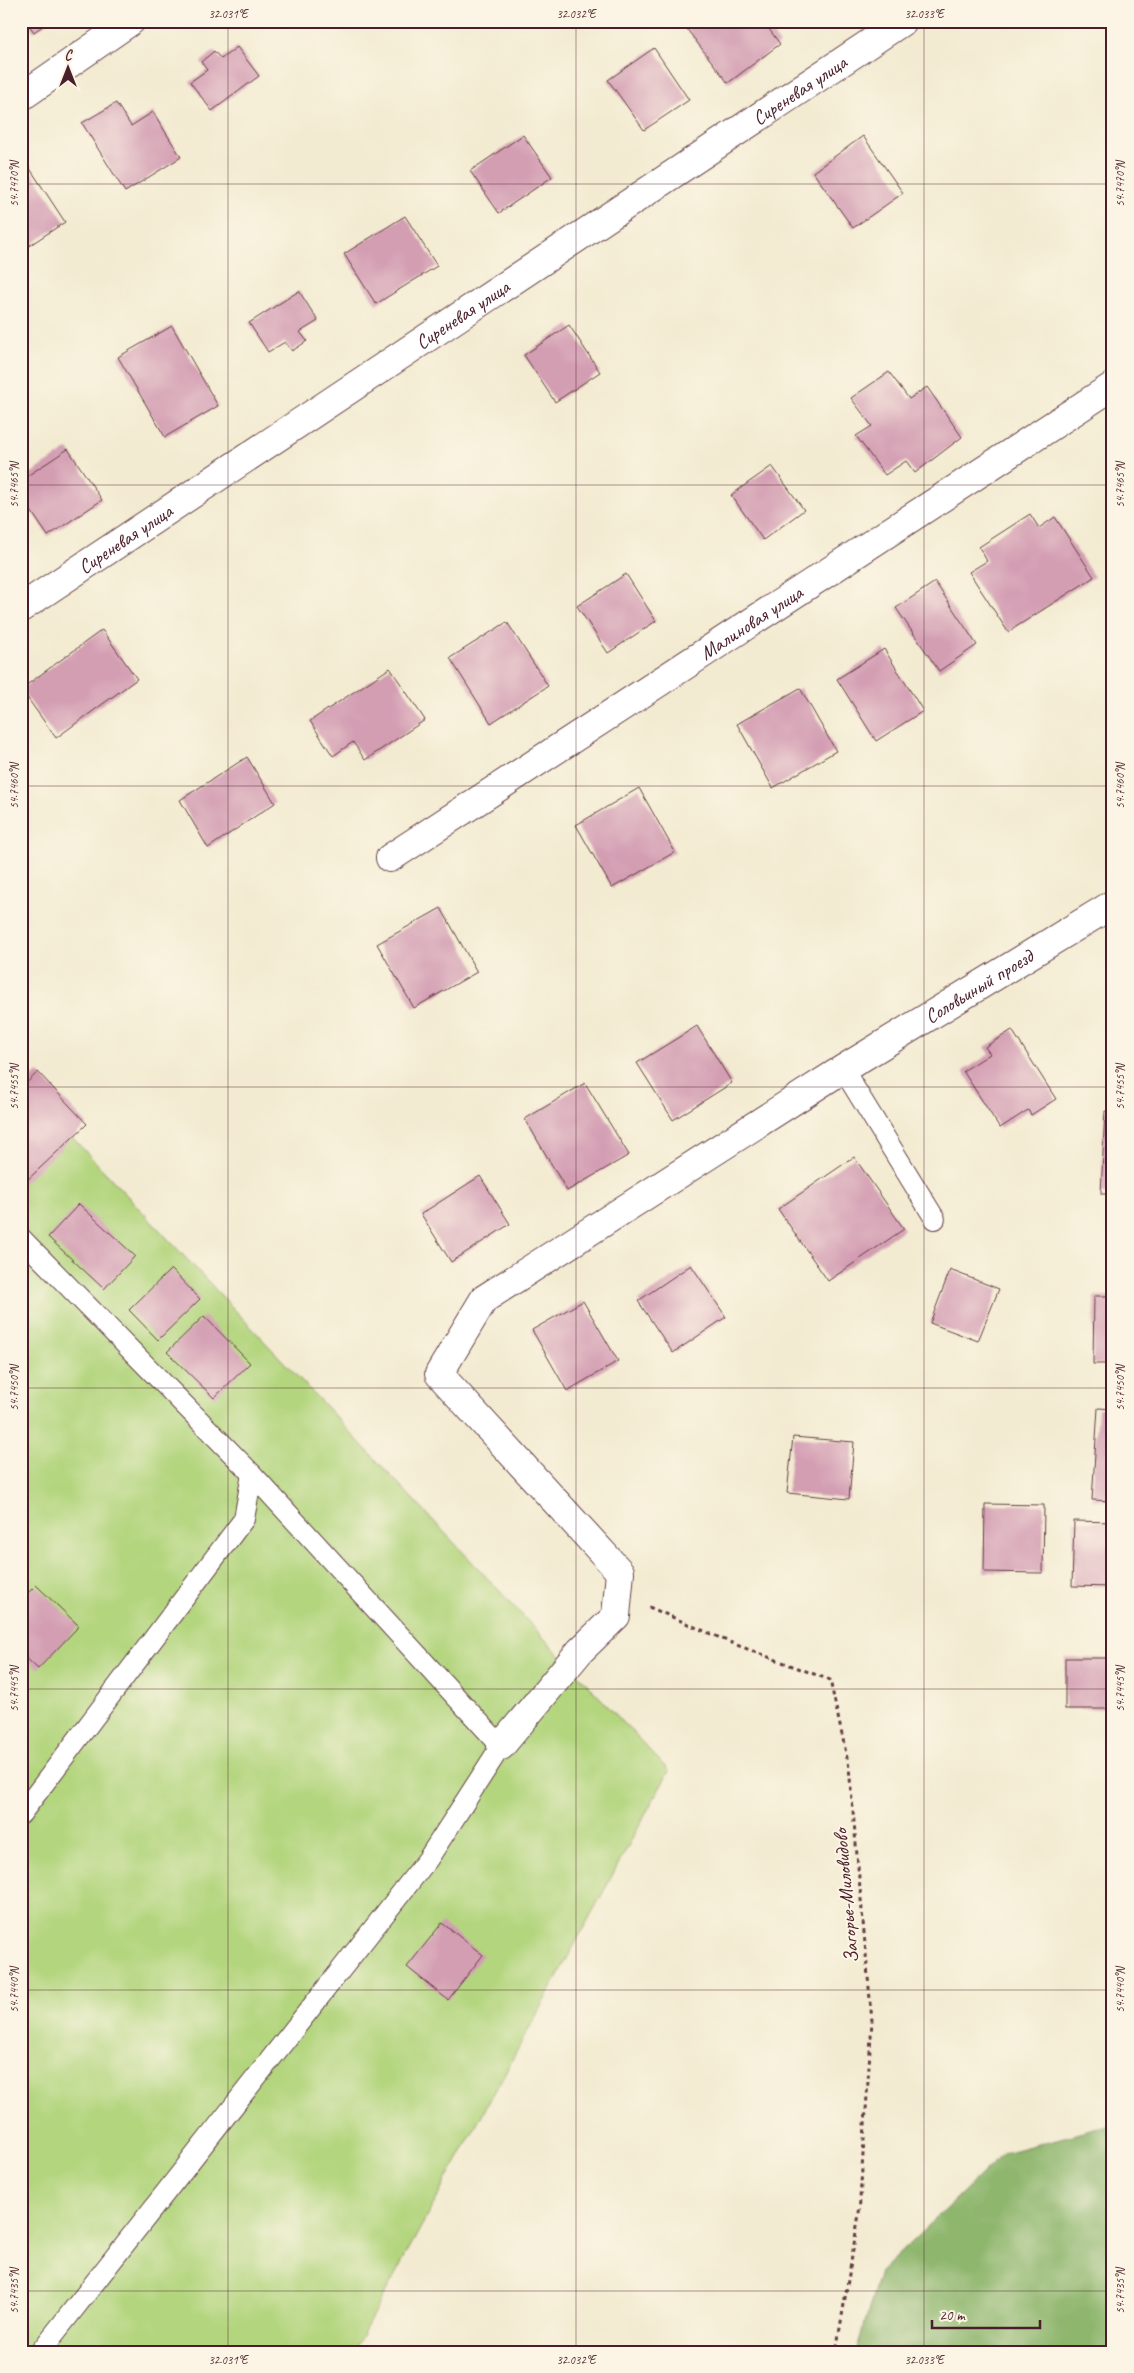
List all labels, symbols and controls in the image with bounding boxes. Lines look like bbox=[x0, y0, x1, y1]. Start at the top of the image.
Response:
text: 32.031°E bbox=[208, 6, 249, 22]
text: 32.032°E bbox=[556, 6, 597, 22]
text: 32.033°E bbox=[904, 6, 945, 22]
north arrow bbox=[42, 42, 92, 92]
text: С bbox=[65, 47, 74, 64]
street label: Сиреневая улица bbox=[748, 49, 853, 130]
text: 54.7470°N bbox=[6, 160, 22, 207]
text: 54.7470°N bbox=[1112, 160, 1128, 207]
street label: Сиреневая улица bbox=[410, 273, 516, 355]
text: 54.7465°N bbox=[6, 461, 22, 508]
text: 54.7465°N bbox=[1112, 461, 1128, 508]
street label: Сиреневая улица bbox=[73, 497, 179, 579]
street label: Малиновая улица bbox=[695, 579, 809, 665]
text: 54.7460°N bbox=[6, 762, 22, 809]
text: 54.7460°N bbox=[1112, 762, 1128, 809]
street label: Соловьиный проезд bbox=[920, 942, 1039, 1029]
text: 54.7455°N bbox=[6, 1063, 22, 1110]
text: 54.7455°N bbox=[1112, 1063, 1128, 1110]
text: 54.7450°N bbox=[6, 1364, 22, 1411]
text: 54.7450°N bbox=[1112, 1364, 1128, 1411]
text: 54.7445°N bbox=[6, 1665, 22, 1712]
text: 54.7445°N bbox=[1112, 1665, 1128, 1712]
street label: Загорье-Миловидово bbox=[828, 1826, 864, 1964]
text: 54.7440°N bbox=[6, 1966, 22, 2013]
text: 54.7440°N bbox=[1112, 1966, 1128, 2013]
text: 54.7435°N bbox=[6, 2267, 22, 2314]
text: 54.7435°N bbox=[1112, 2267, 1128, 2314]
scale bar bbox=[932, 2298, 1039, 2330]
text: 20 m bbox=[939, 2306, 966, 2325]
text: 32.031°E bbox=[208, 2352, 249, 2368]
text: 32.032°E bbox=[556, 2352, 597, 2368]
text: 32.033°E bbox=[904, 2352, 945, 2368]

